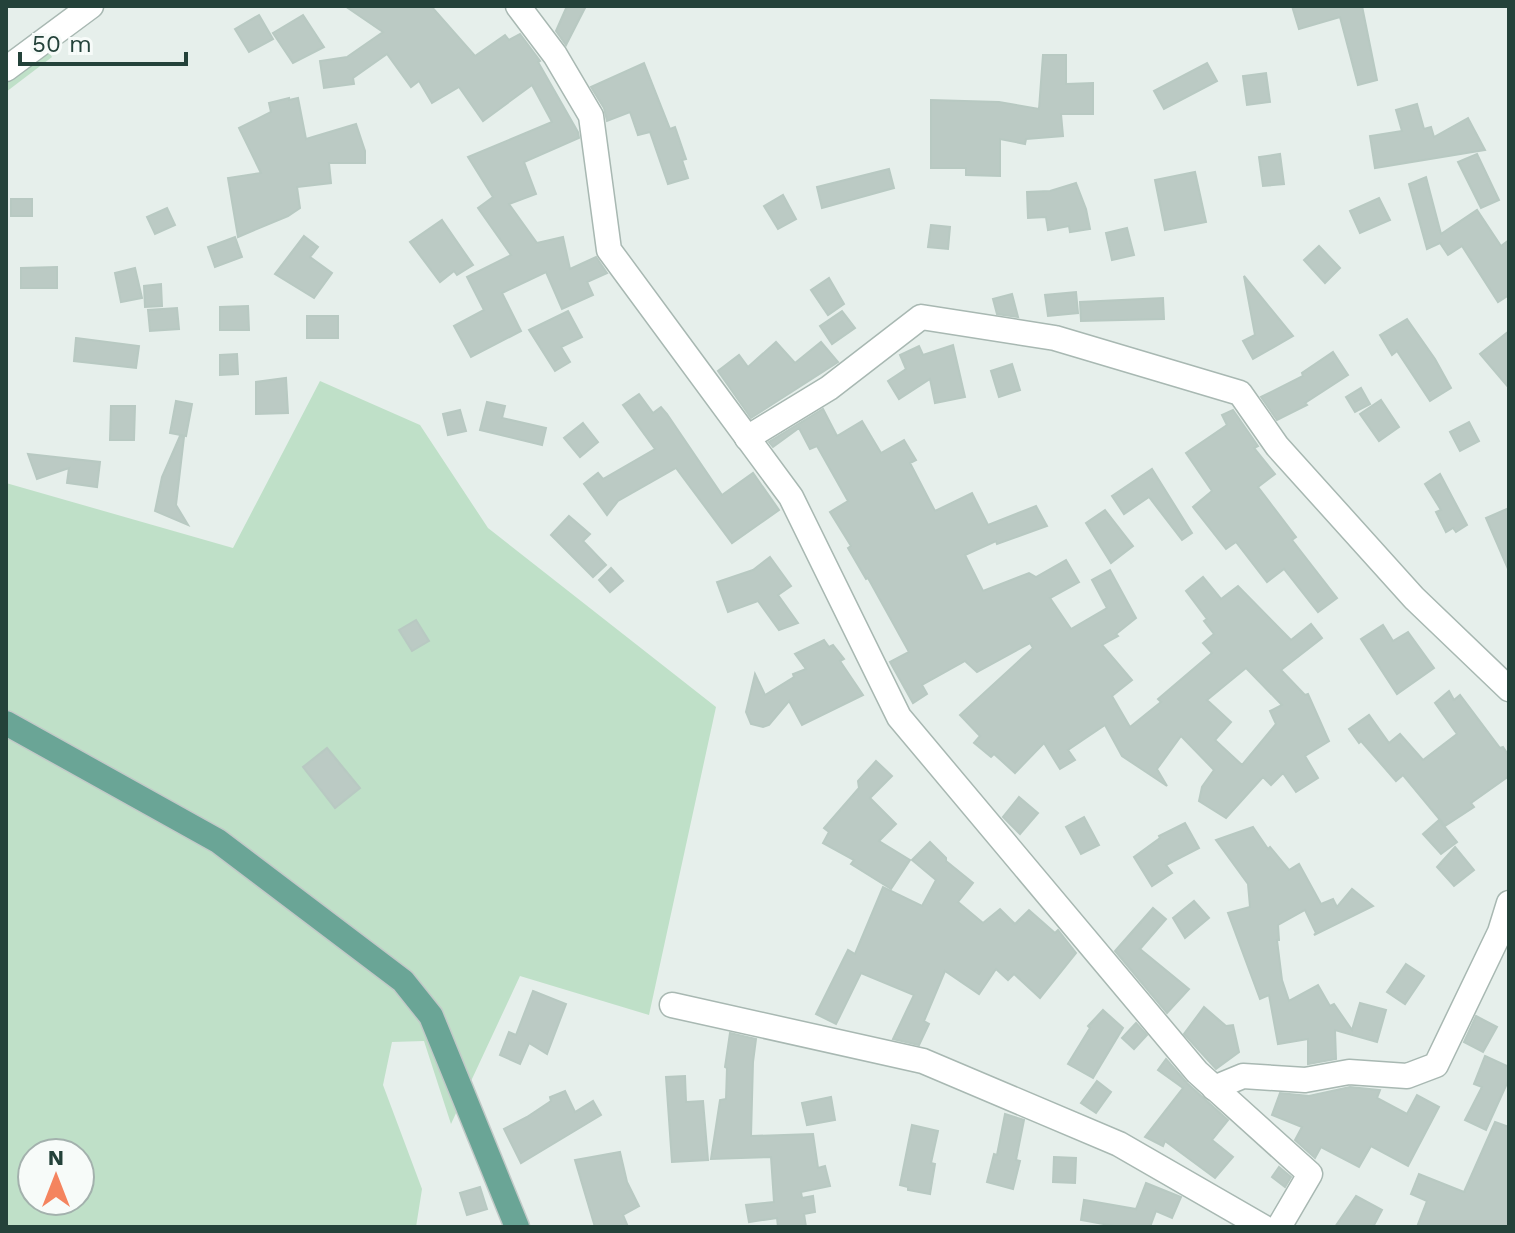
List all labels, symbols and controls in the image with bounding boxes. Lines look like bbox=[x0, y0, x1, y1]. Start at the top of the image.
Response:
scale bar bbox=[20, 16, 186, 66]
text: 50 m bbox=[32, 30, 92, 58]
north arrow bbox=[16, 1137, 96, 1217]
text: N bbox=[48, 1145, 64, 1170]

